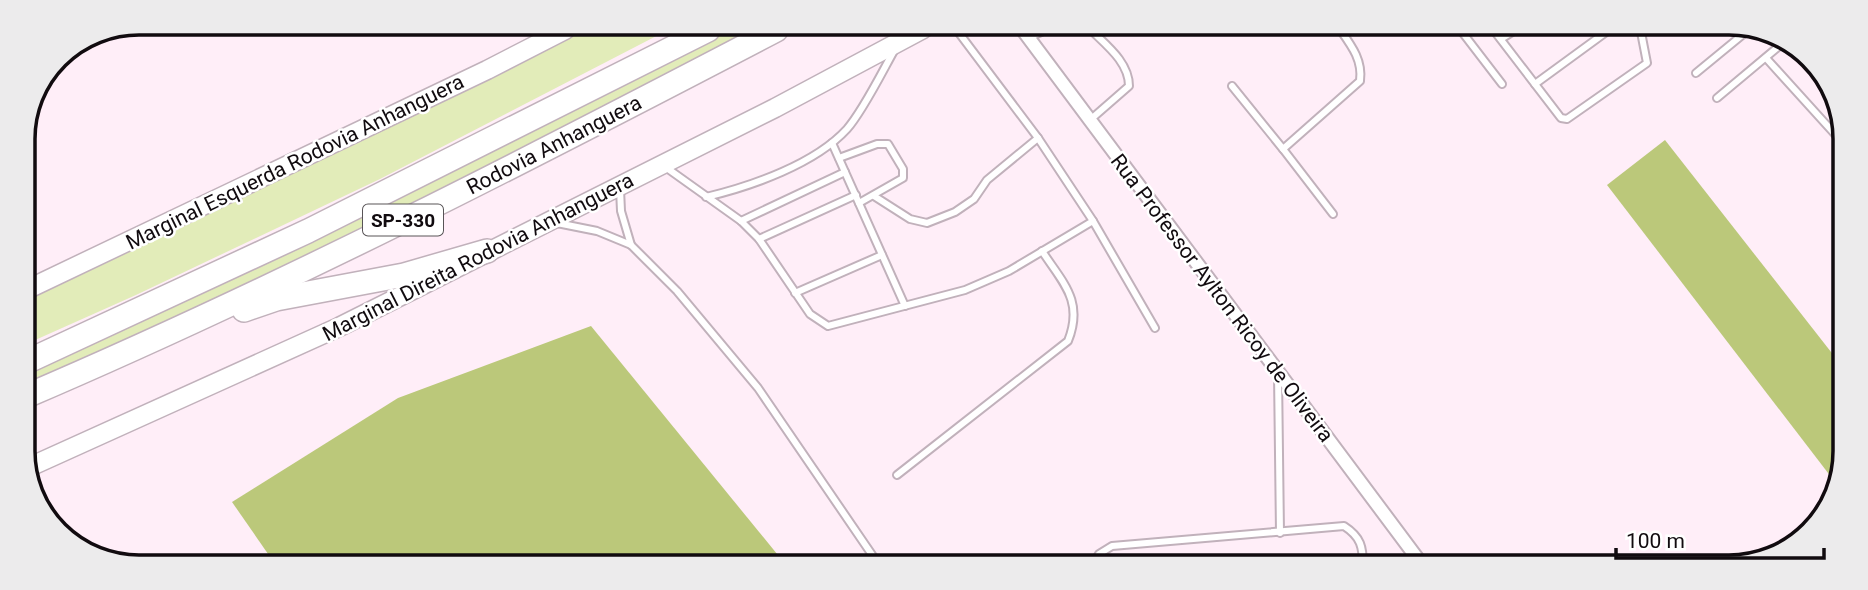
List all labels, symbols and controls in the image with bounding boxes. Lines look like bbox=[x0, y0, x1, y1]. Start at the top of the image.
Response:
street label: Marginal Esquerda Rodovia Anhanguera bbox=[122, 70, 468, 254]
street label: Rodovia Anhanguera bbox=[463, 90, 645, 200]
street label: Rua Professor Aylton Ricoy de Oliveira bbox=[1106, 149, 1338, 447]
street label: Marginal Direita Rodovia Anhanguera bbox=[319, 168, 637, 346]
road number: SP-330 bbox=[363, 204, 443, 235]
scale bar bbox=[1616, 516, 1824, 560]
text: 100 m bbox=[1626, 529, 1685, 553]

